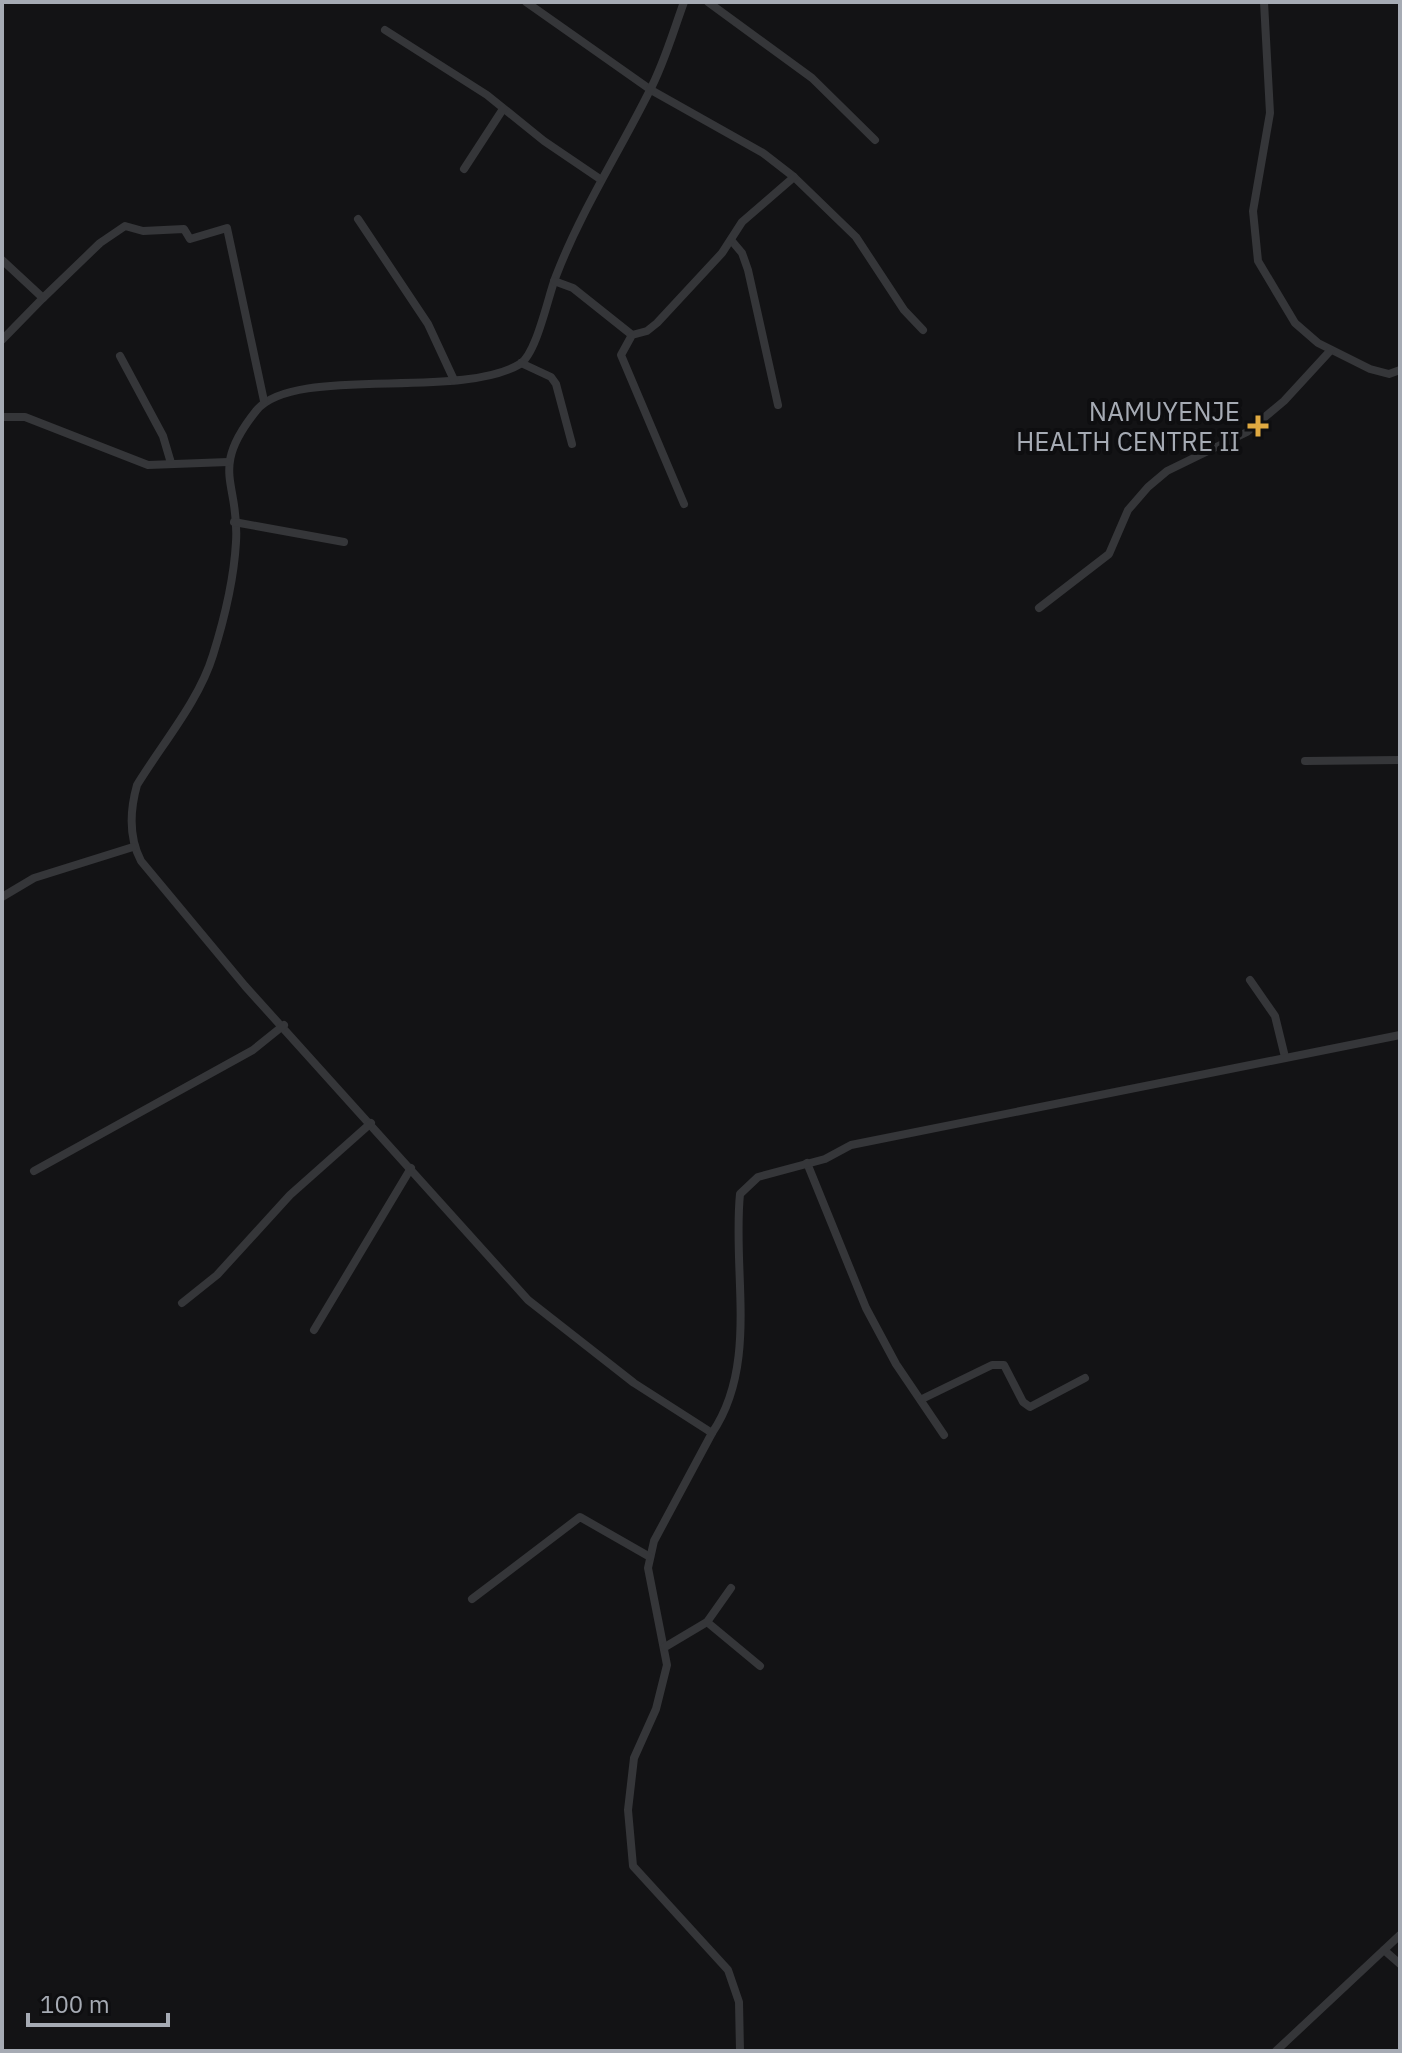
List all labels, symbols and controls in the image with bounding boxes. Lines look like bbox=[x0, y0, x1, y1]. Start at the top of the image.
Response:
place label: NAMUYENJE HEALTH CENTRE II bbox=[1016, 394, 1240, 458]
marker: NAMUYENJE HEALTH CENTRE II bbox=[1247, 415, 1269, 437]
scale bar bbox=[28, 1977, 168, 2027]
text: 100 m bbox=[40, 1988, 110, 2020]

